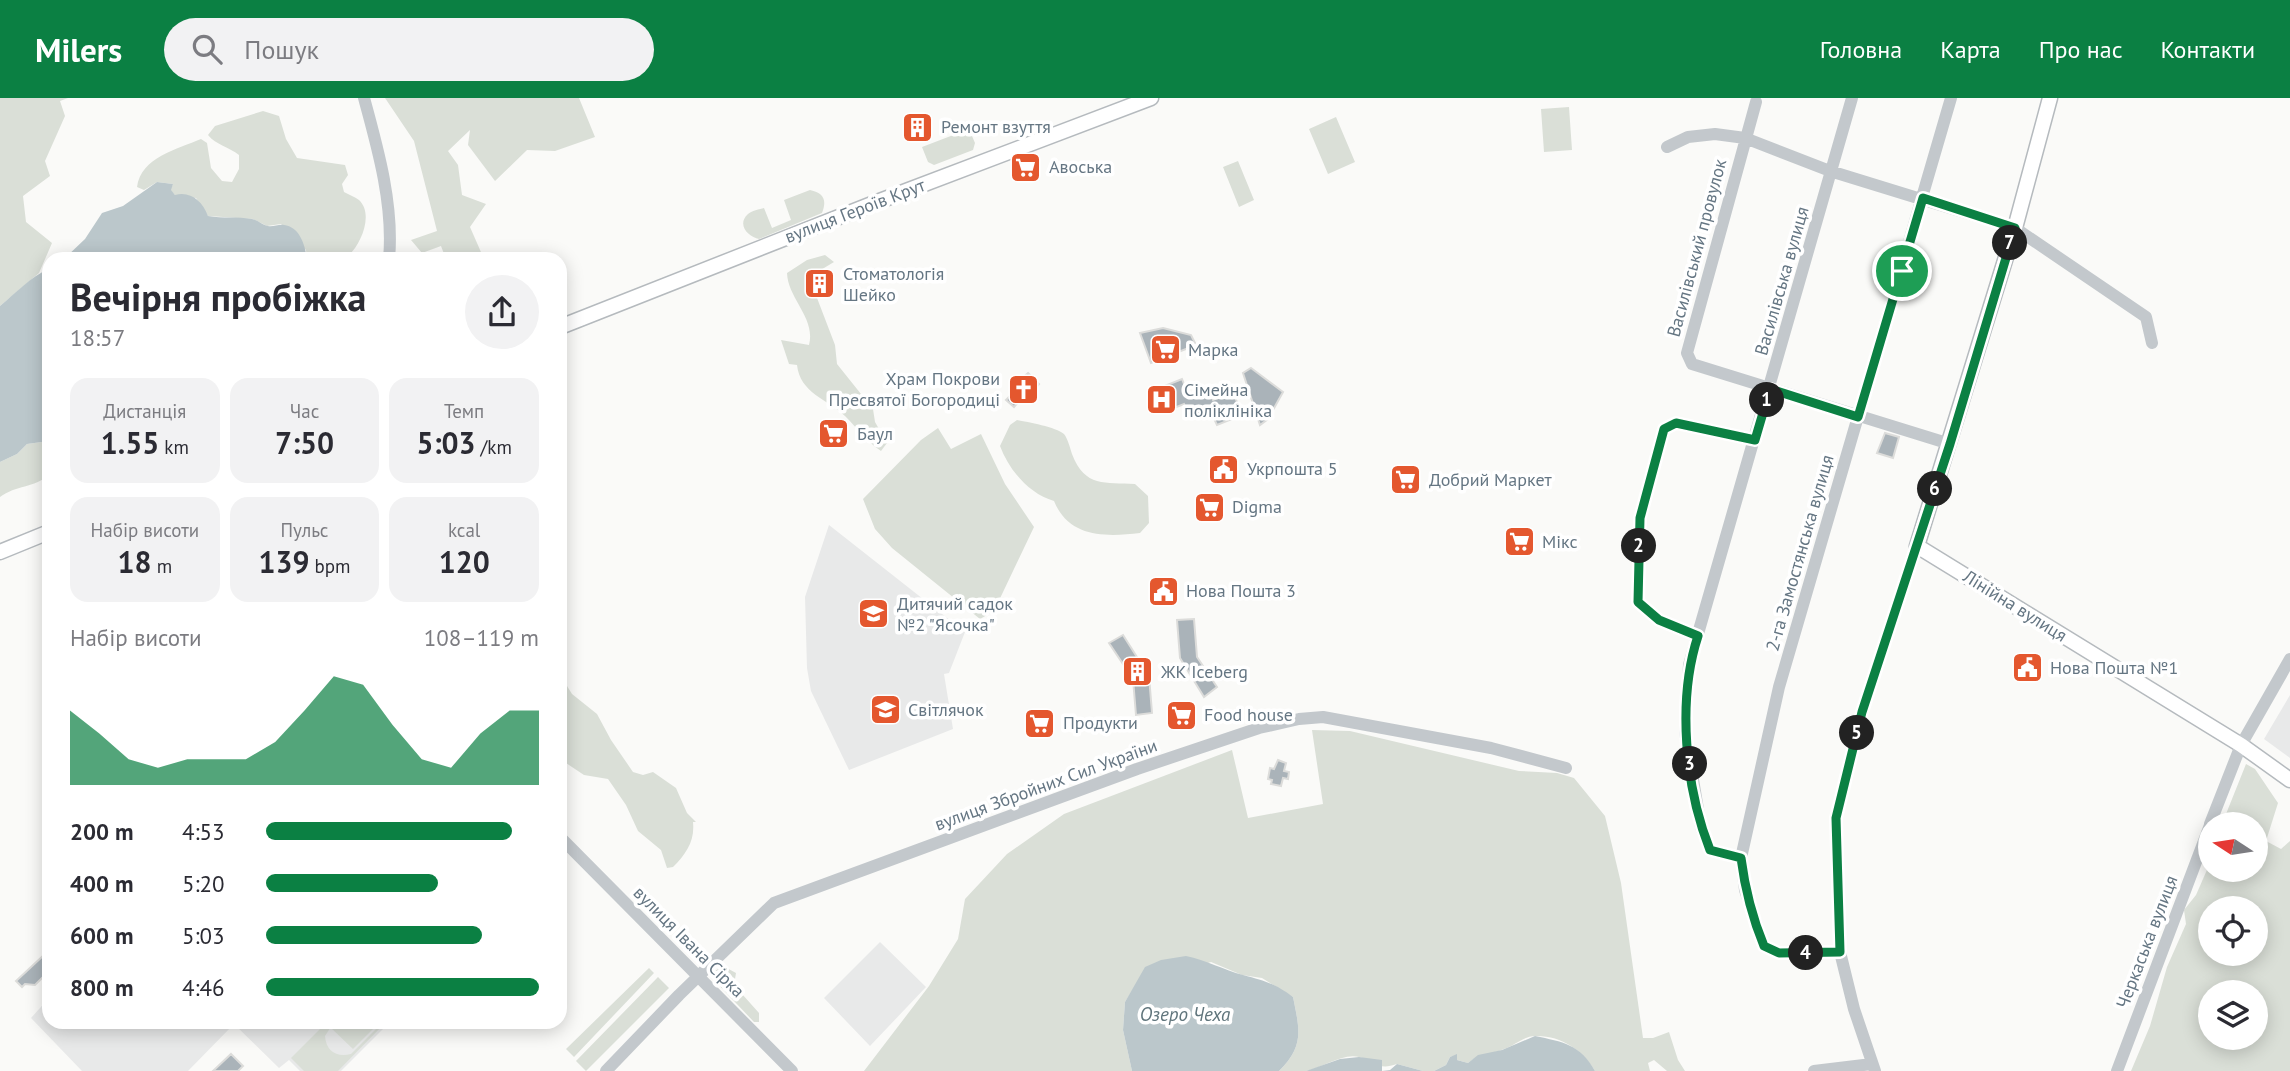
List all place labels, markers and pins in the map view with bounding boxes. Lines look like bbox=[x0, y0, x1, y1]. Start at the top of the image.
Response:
building icon: Ремонт взуття bbox=[901, 110, 935, 144]
place label: Ремонт взуття bbox=[941, 115, 1051, 138]
supermarket icon: Авоська bbox=[1009, 150, 1043, 184]
place label: Авоська bbox=[1049, 155, 1112, 178]
pin: 7 bbox=[1993, 226, 2028, 260]
pin bbox=[1872, 241, 1932, 301]
place label: Стоматологія Шейко bbox=[843, 262, 944, 306]
building icon: Стоматологія Шейко bbox=[803, 267, 837, 301]
supermarket icon: Марка bbox=[1148, 333, 1182, 367]
place label: Марка bbox=[1188, 338, 1238, 361]
place label: Храм Покрови Пресвятої Богородиці bbox=[828, 367, 1000, 411]
church icon: Храм Покрови Пресвятої Богородиці bbox=[1006, 372, 1040, 406]
place label: Сімейна поліклініка bbox=[1184, 378, 1272, 422]
pin: 1 bbox=[1750, 382, 1784, 418]
hospital icon: Сімейна поліклініка bbox=[1144, 383, 1178, 417]
supermarket icon: Баул bbox=[817, 417, 851, 451]
place label: Баул bbox=[857, 422, 893, 445]
public building icon: Укрпошта 5 bbox=[1207, 452, 1241, 486]
place label: Укрпошта 5 bbox=[1247, 457, 1338, 480]
supermarket icon: Добрий Маркет bbox=[1389, 463, 1423, 497]
place label: Добрий Маркет bbox=[1429, 468, 1553, 491]
pin: 6 bbox=[1918, 472, 1952, 506]
supermarket icon: Digma bbox=[1192, 490, 1226, 524]
place label: Digma bbox=[1232, 495, 1282, 518]
supermarket icon: Мікс bbox=[1502, 525, 1536, 559]
pin: 2 bbox=[1622, 528, 1656, 564]
place label: Мікс bbox=[1542, 530, 1578, 553]
public building icon: Нова Пошта 3 bbox=[1146, 574, 1180, 608]
place label: Нова Пошта 3 bbox=[1186, 579, 1296, 602]
place label: Дитячий садок №2 "Ясочка" bbox=[897, 592, 1013, 636]
school or university icon: Дитячий садок №2 "Ясочка" bbox=[857, 597, 891, 631]
public building icon: Нова Пошта №1 bbox=[2010, 651, 2044, 685]
building icon: ЖК Iceberg bbox=[1121, 655, 1155, 689]
place label: Нова Пошта №1 bbox=[2050, 656, 2178, 679]
place label: ЖК Iceberg bbox=[1160, 660, 1248, 683]
school or university icon: Світлячок bbox=[868, 693, 902, 727]
place label: Світлячок bbox=[908, 698, 984, 721]
supermarket icon: Food house bbox=[1164, 698, 1198, 732]
place label: Food house bbox=[1204, 703, 1293, 726]
supermarket icon: Продукти bbox=[1023, 706, 1057, 740]
place label: Продукти bbox=[1063, 711, 1138, 734]
pin: 5 bbox=[1840, 716, 1874, 750]
pin: 3 bbox=[1672, 746, 1708, 782]
pin: 4 bbox=[1788, 936, 1824, 970]

